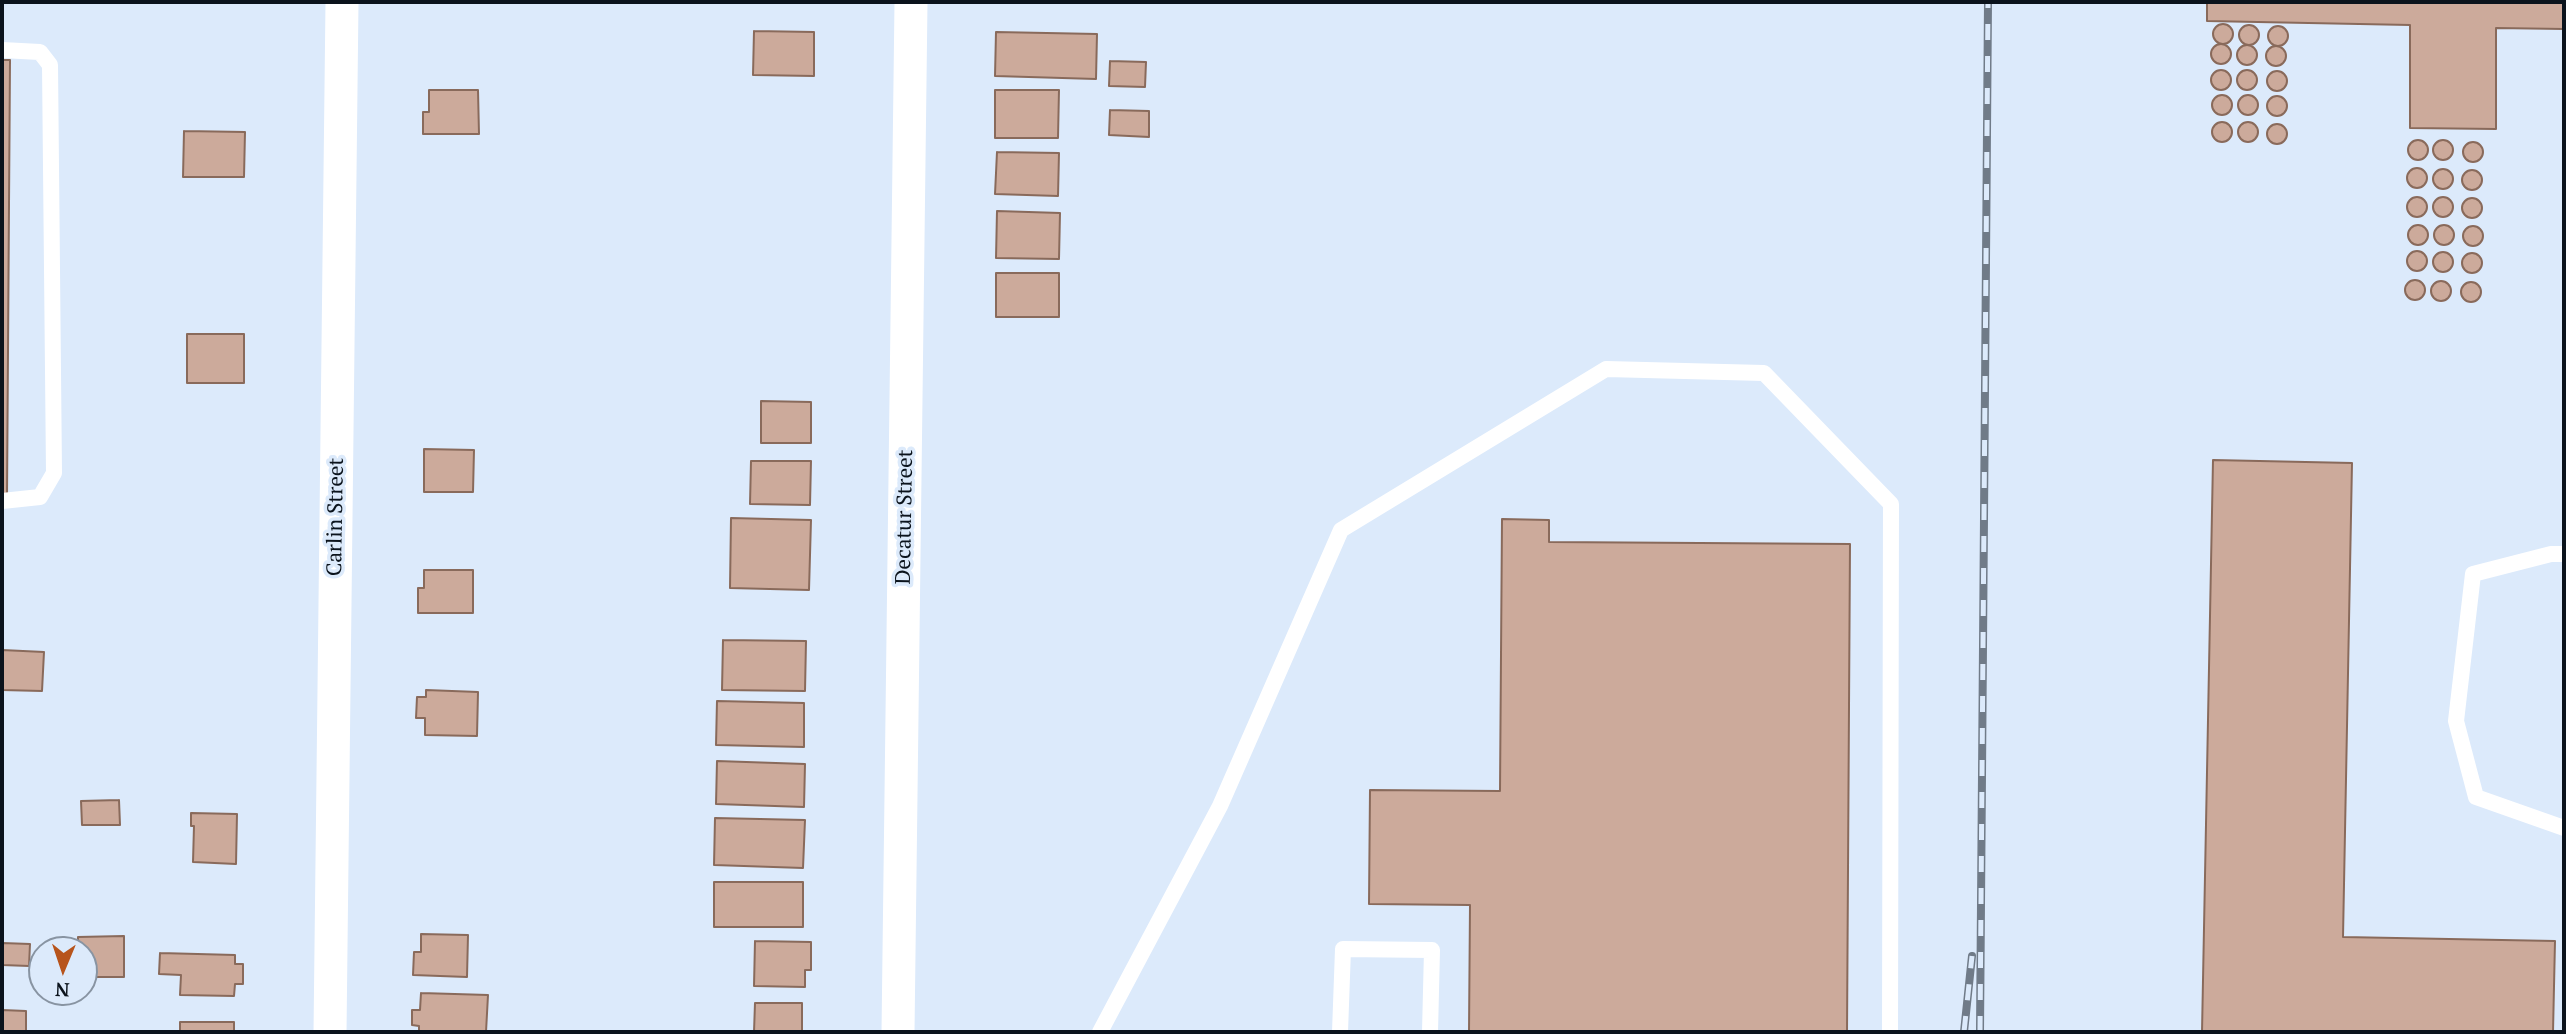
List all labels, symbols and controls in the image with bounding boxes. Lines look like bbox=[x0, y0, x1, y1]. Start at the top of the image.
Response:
street label: Decatur Street bbox=[891, 449, 919, 585]
street label: Carlin Street bbox=[322, 458, 350, 576]
north arrow bbox=[28, 936, 98, 1006]
text: N bbox=[55, 978, 70, 1003]

